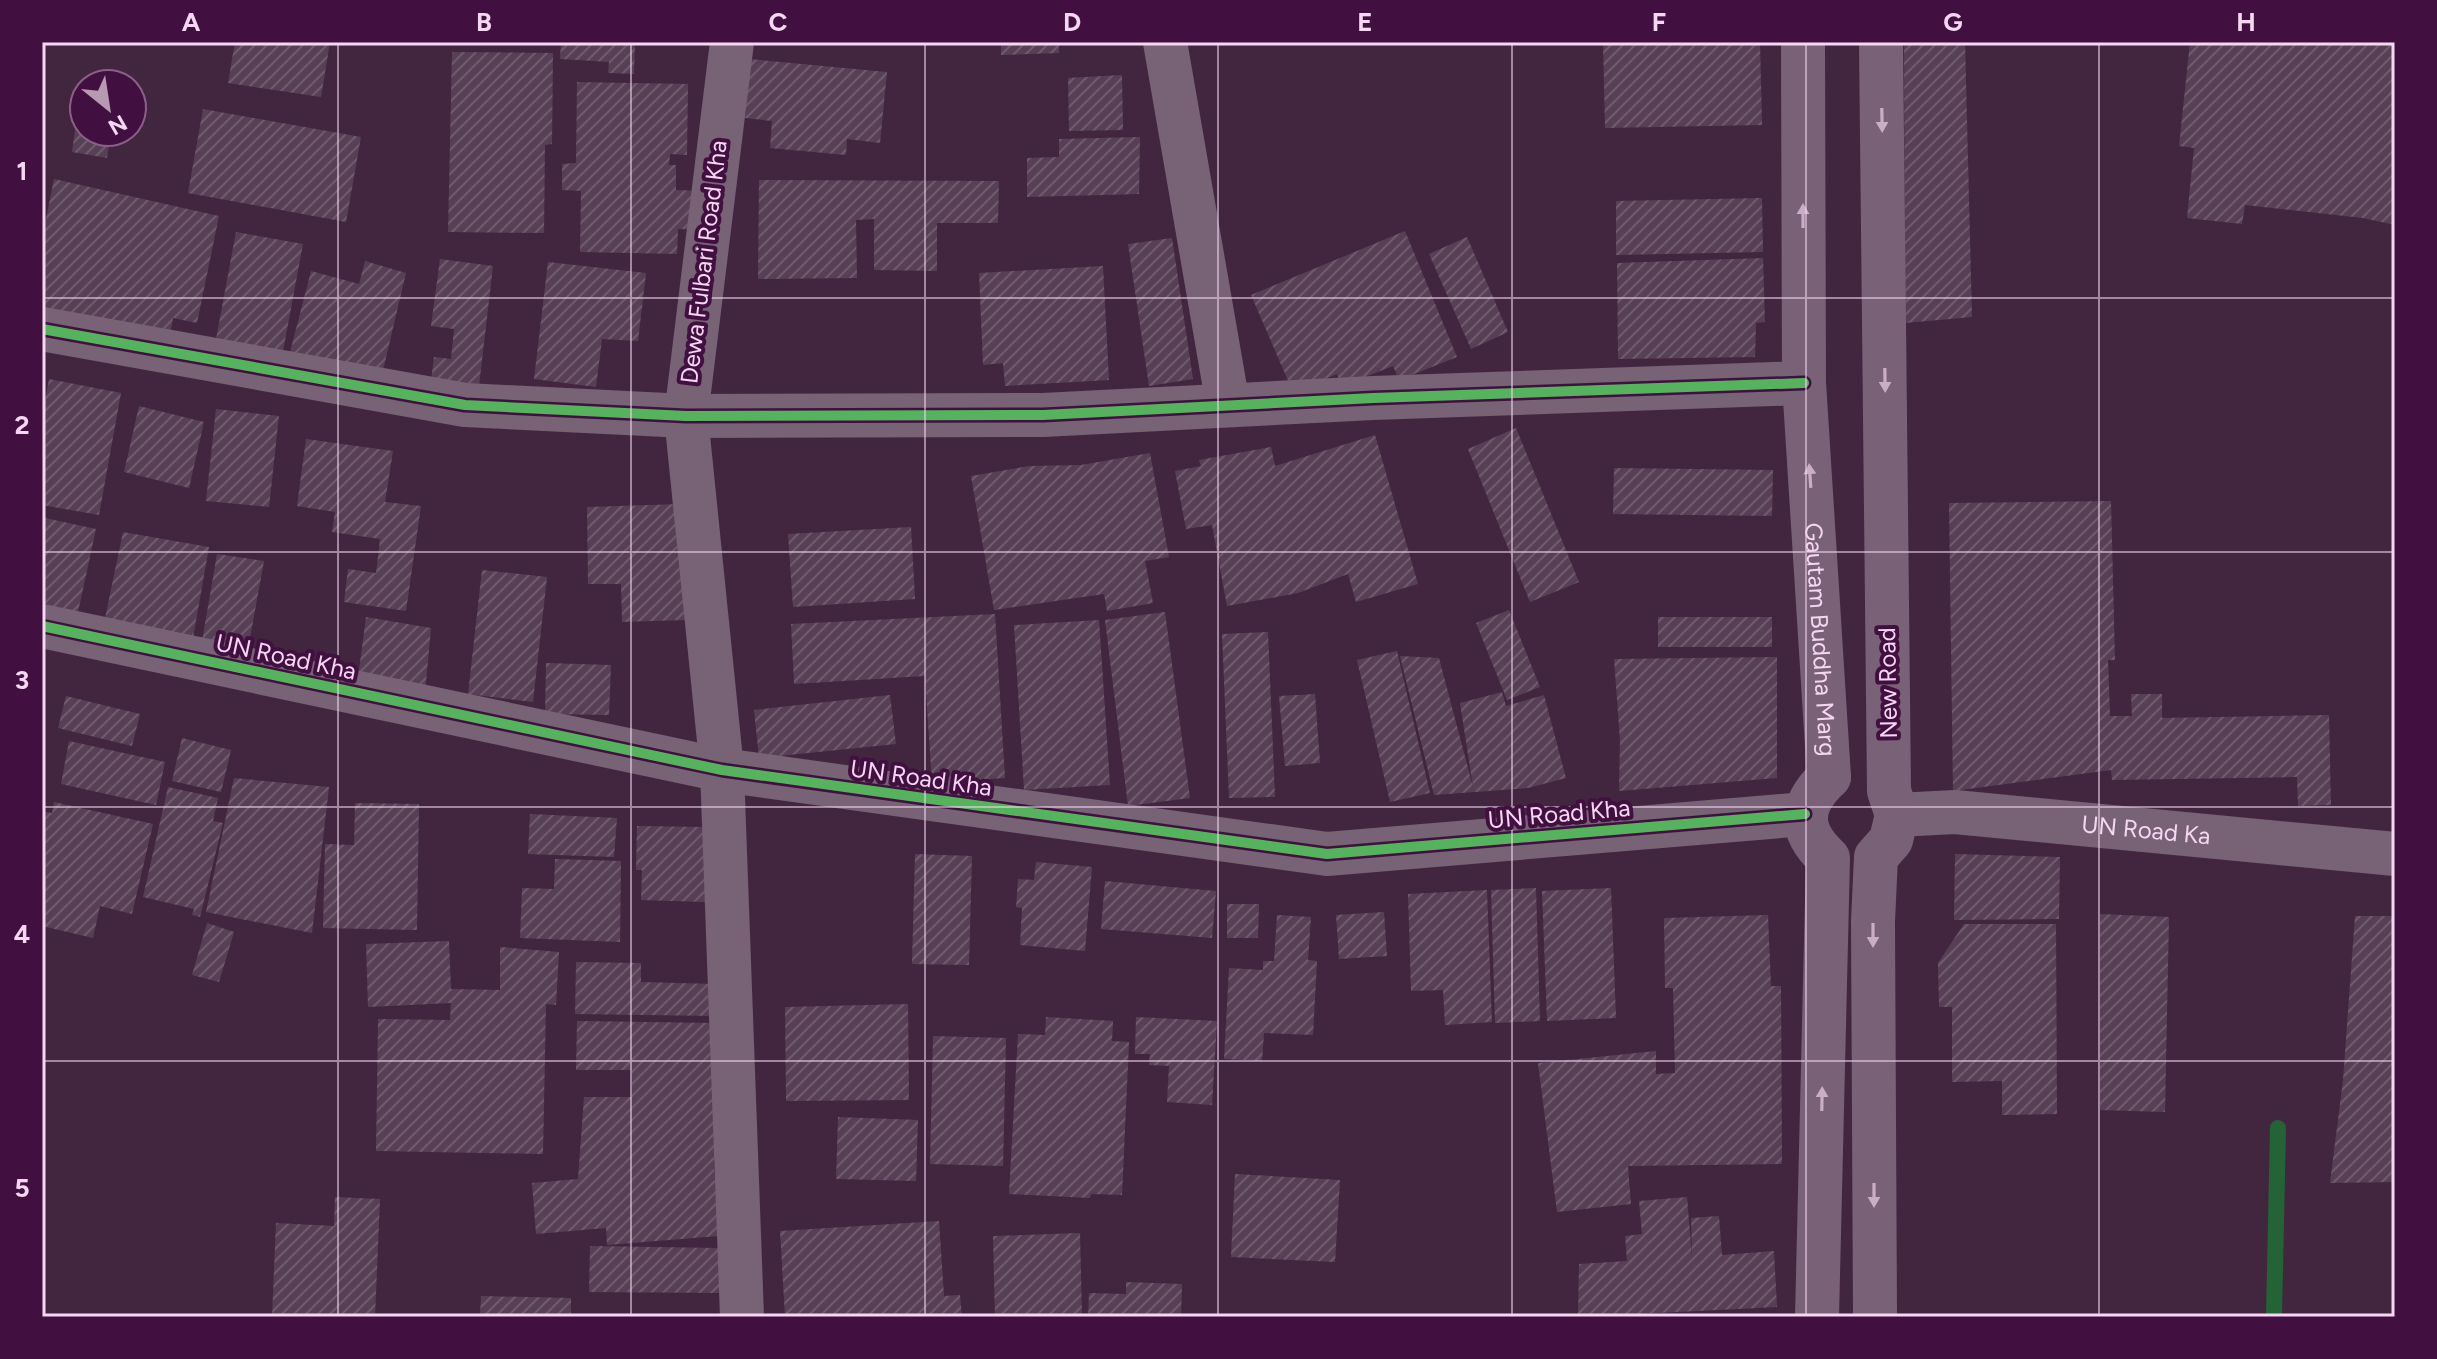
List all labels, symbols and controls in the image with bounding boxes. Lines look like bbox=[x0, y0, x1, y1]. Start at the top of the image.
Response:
text: A bbox=[182, 6, 201, 38]
text: B bbox=[476, 6, 492, 38]
text: C bbox=[769, 6, 788, 38]
text: D bbox=[1063, 6, 1081, 38]
text: E bbox=[1357, 6, 1373, 38]
text: F bbox=[1652, 6, 1666, 38]
text: G bbox=[1943, 6, 1963, 38]
text: H bbox=[2236, 6, 2256, 38]
north arrow bbox=[68, 68, 148, 148]
one-way arrow bbox=[1876, 108, 1888, 133]
text: N bbox=[104, 109, 132, 141]
street label: Dewa Fulbari Road Kha bbox=[674, 139, 733, 385]
text: 1 bbox=[17, 155, 27, 187]
one-way arrow bbox=[1797, 203, 1809, 228]
one-way arrow bbox=[1878, 368, 1891, 393]
text: 2 bbox=[14, 409, 30, 441]
one-way arrow bbox=[1803, 463, 1816, 488]
street label: Gautam Buddha Marg bbox=[1799, 522, 1843, 757]
street label: UN Road Kha bbox=[213, 627, 359, 686]
street label: New Road bbox=[1872, 627, 1903, 739]
text: 3 bbox=[15, 664, 29, 696]
street label: UN Road Kha bbox=[848, 753, 994, 802]
street label: UN Road Kha bbox=[1487, 793, 1631, 834]
street label: UN Road Ka bbox=[2080, 809, 2212, 850]
text: 4 bbox=[14, 918, 30, 950]
one-way arrow bbox=[1867, 923, 1879, 948]
one-way arrow bbox=[1816, 1086, 1829, 1111]
text: 5 bbox=[14, 1172, 30, 1204]
one-way arrow bbox=[1868, 1183, 1881, 1208]

